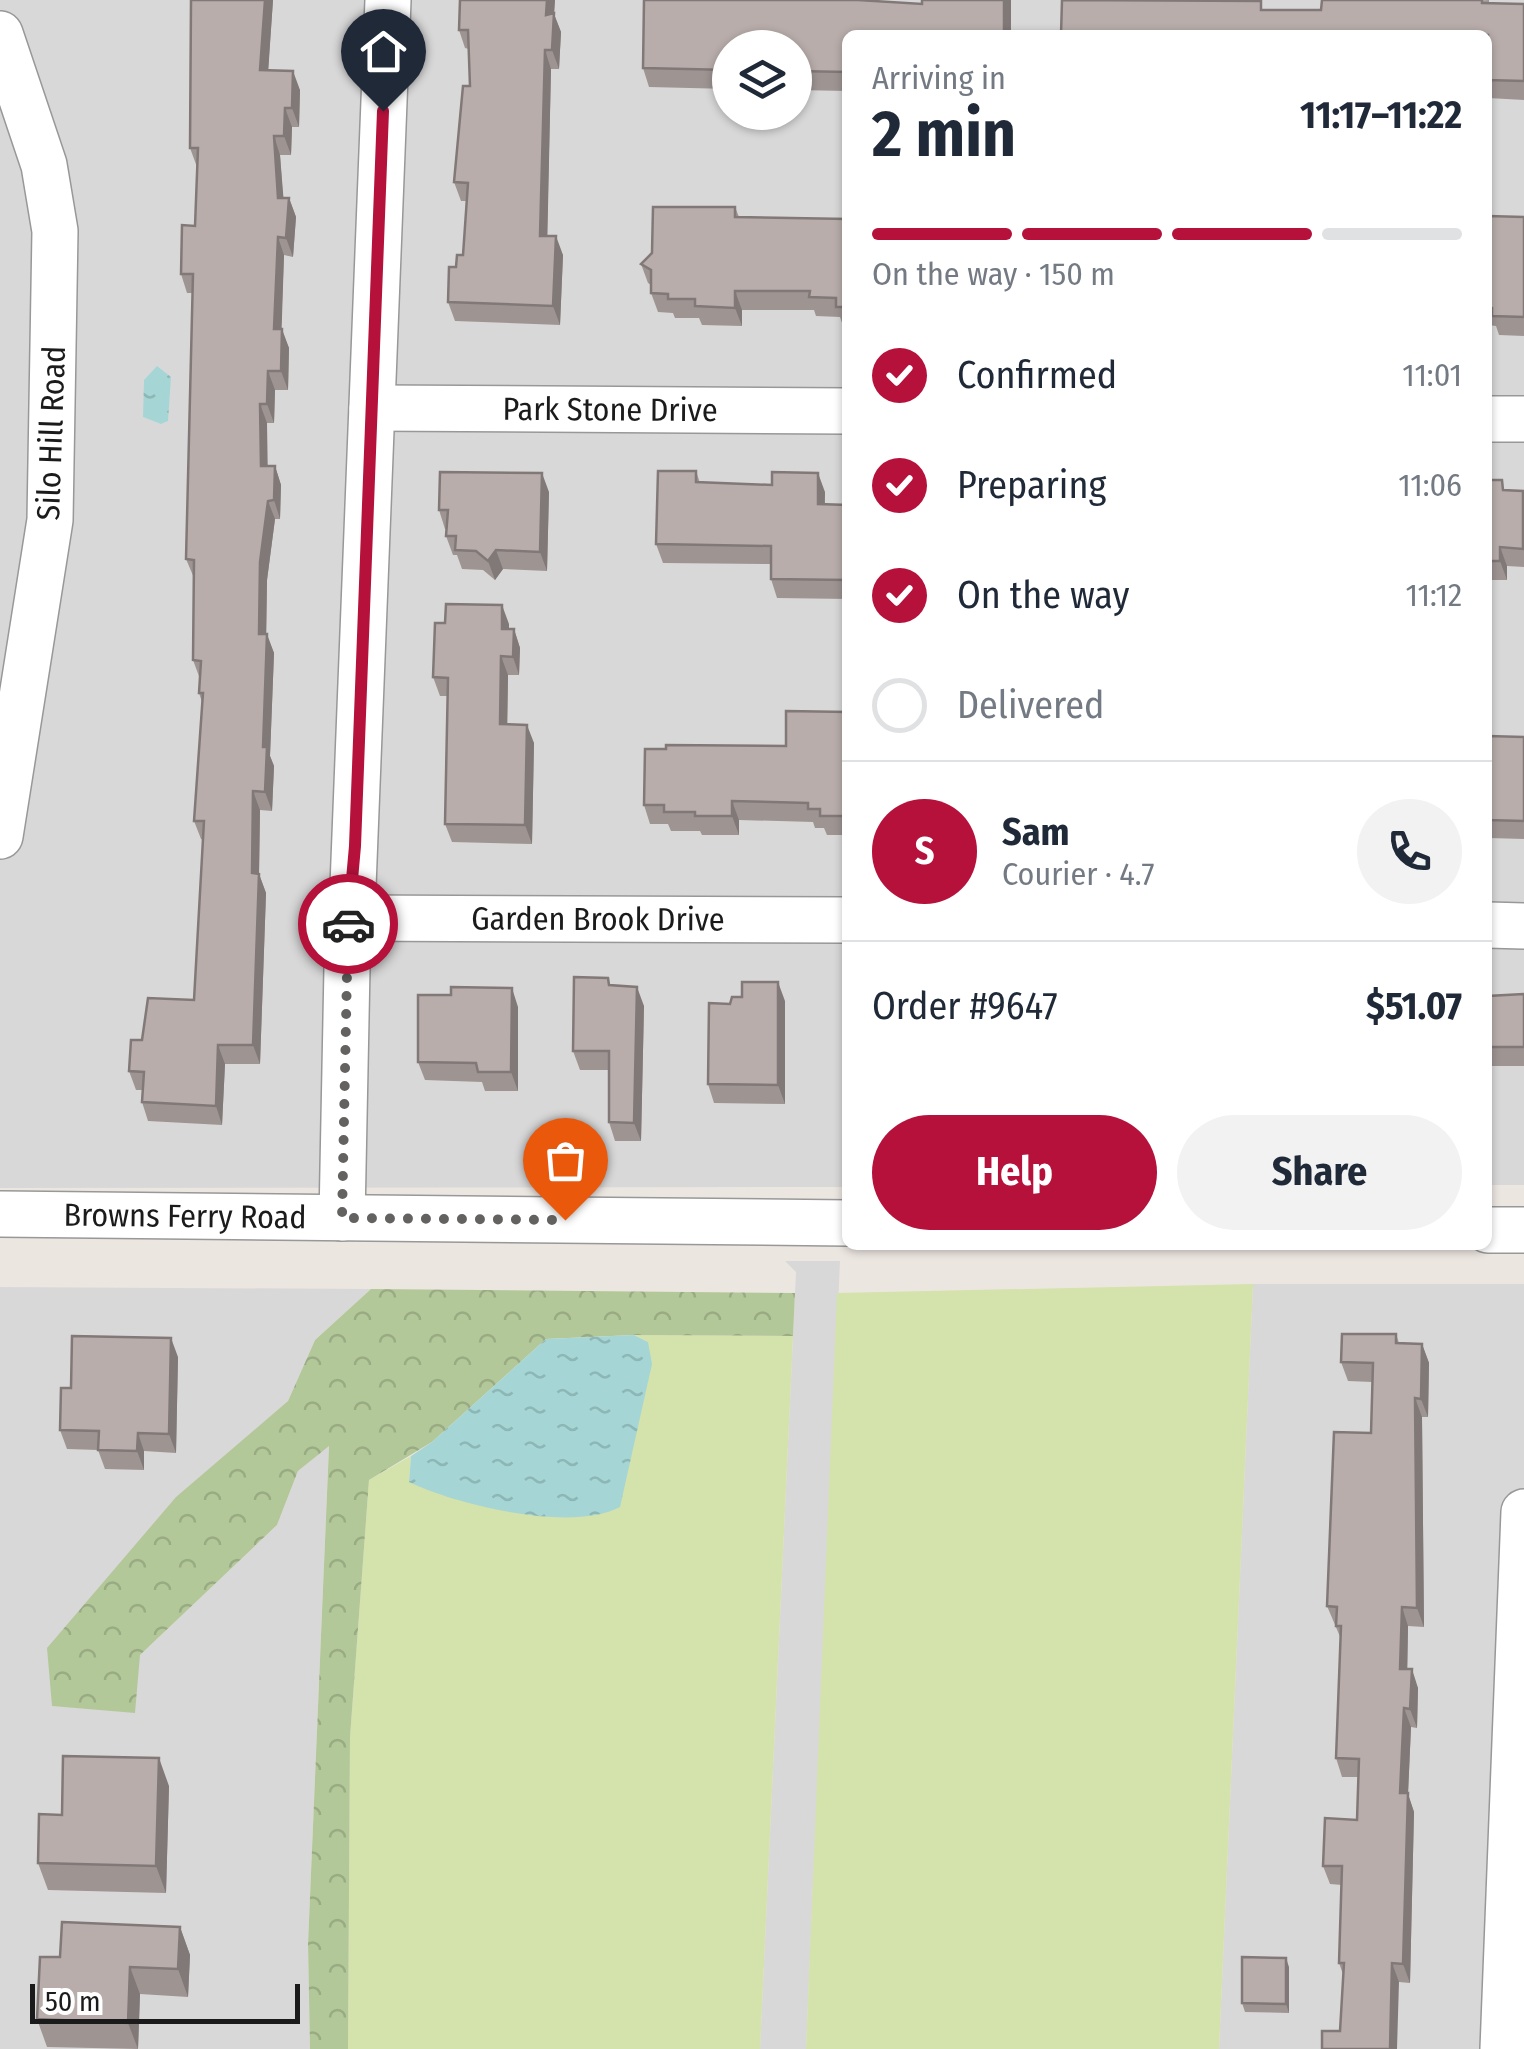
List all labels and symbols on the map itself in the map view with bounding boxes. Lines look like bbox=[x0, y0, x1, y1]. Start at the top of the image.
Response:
pin bbox=[341, 9, 426, 112]
street label: Silo Hill Road bbox=[29, 345, 73, 521]
street label: Park Stone Drive bbox=[502, 390, 718, 429]
courier bbox=[298, 874, 398, 974]
street label: Garden Brook Drive bbox=[471, 899, 725, 939]
pin bbox=[523, 1118, 608, 1221]
street label: Browns Ferry Road bbox=[63, 1196, 307, 1236]
scale bar bbox=[30, 1979, 300, 2024]

